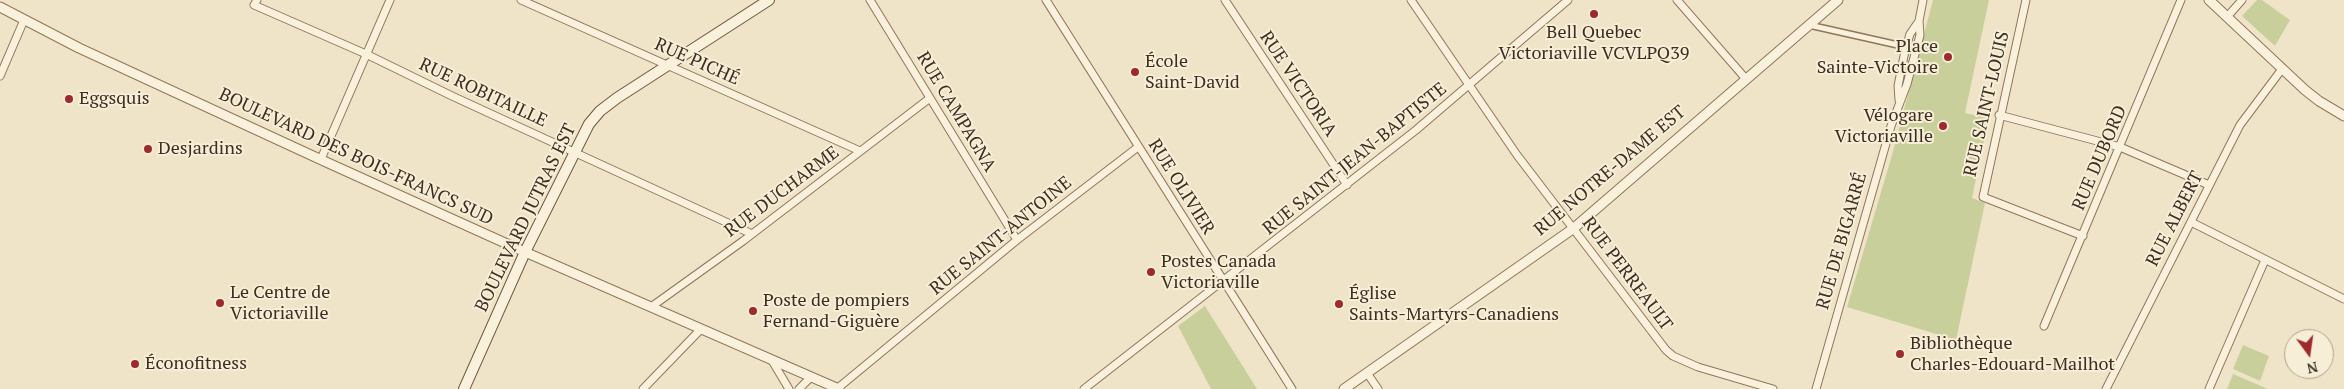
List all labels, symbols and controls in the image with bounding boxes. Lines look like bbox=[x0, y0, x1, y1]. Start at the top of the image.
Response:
marker: Bell Quebec Victoriaville VCVLPQ39 bbox=[1588, 8, 1600, 20]
place label: Bell Quebec Victoriaville VCVLPQ39 bbox=[1499, 22, 1689, 64]
street label: RUE VICTORIA bbox=[1255, 27, 1341, 141]
street label: RUE SAINT-LOUIS bbox=[1960, 29, 2014, 179]
street label: RUE PICHÉ bbox=[651, 34, 743, 90]
place label: Place Sainte-Victoire bbox=[1817, 36, 1938, 78]
street label: RUE CAMPAGNA bbox=[912, 48, 1000, 176]
place label: École Saint-David bbox=[1145, 51, 1240, 94]
marker: Place Sainte-Victoire bbox=[1942, 51, 1954, 63]
street label: RUE ROBITAILLE bbox=[416, 54, 550, 132]
marker: École Saint-David bbox=[1129, 66, 1141, 78]
street label: RUE SAINT-JEAN-BAPTISTE bbox=[1259, 78, 1451, 240]
street label: BOULEVARD DES BOIS-FRANCS SUD bbox=[215, 84, 497, 230]
place label: Eggsquis bbox=[79, 88, 150, 110]
marker: Eggsquis bbox=[63, 93, 75, 105]
street label: RUE NOTRE-DAME EST bbox=[1530, 101, 1690, 241]
street label: RUE DUBORD bbox=[2068, 102, 2132, 214]
place label: Vélogare Victoriaville bbox=[1834, 105, 1933, 148]
street label: BOULEVARD JUTRAS EST bbox=[471, 120, 581, 316]
marker: Vélogare Victoriaville bbox=[1937, 120, 1949, 132]
street label: RUE OLIVIER bbox=[1143, 135, 1219, 239]
place label: Desjardins bbox=[158, 138, 243, 160]
street label: RUE DUCHARME bbox=[720, 142, 844, 242]
marker: Desjardins bbox=[142, 143, 154, 155]
street label: RUE ALBERT bbox=[2142, 168, 2208, 270]
street label: RUE DE BIGARRÉ bbox=[1812, 170, 1872, 312]
street label: RUE SAINT-ANTOINE bbox=[926, 172, 1076, 300]
street label: RUE PERREAULT bbox=[1577, 213, 1677, 335]
place label: Postes Canada Victoriaville bbox=[1161, 251, 1276, 294]
marker: Postes Canada Victoriaville bbox=[1145, 266, 1157, 278]
place label: Le Centre de Victoriaville bbox=[230, 282, 330, 324]
place label: Église Saints-Martyrs-Canadiens bbox=[1349, 283, 1559, 326]
place label: Poste de pompiers Fernand-Giguère bbox=[763, 290, 910, 332]
marker: Le Centre de Victoriaville bbox=[214, 297, 226, 309]
marker: Église Saints-Martyrs-Canadiens bbox=[1333, 298, 1345, 310]
marker: Poste de pompiers Fernand-Giguère bbox=[747, 305, 759, 317]
north arrow bbox=[2284, 329, 2334, 379]
place label: Bibliothèque Charles-Edouard-Mailhot bbox=[1910, 333, 2115, 376]
marker: Bibliothèque Charles-Edouard-Mailhot bbox=[1894, 348, 1906, 360]
place label: Éconofitness bbox=[145, 353, 247, 375]
marker: Éconofitness bbox=[129, 358, 141, 370]
text: N bbox=[2305, 358, 2320, 379]

